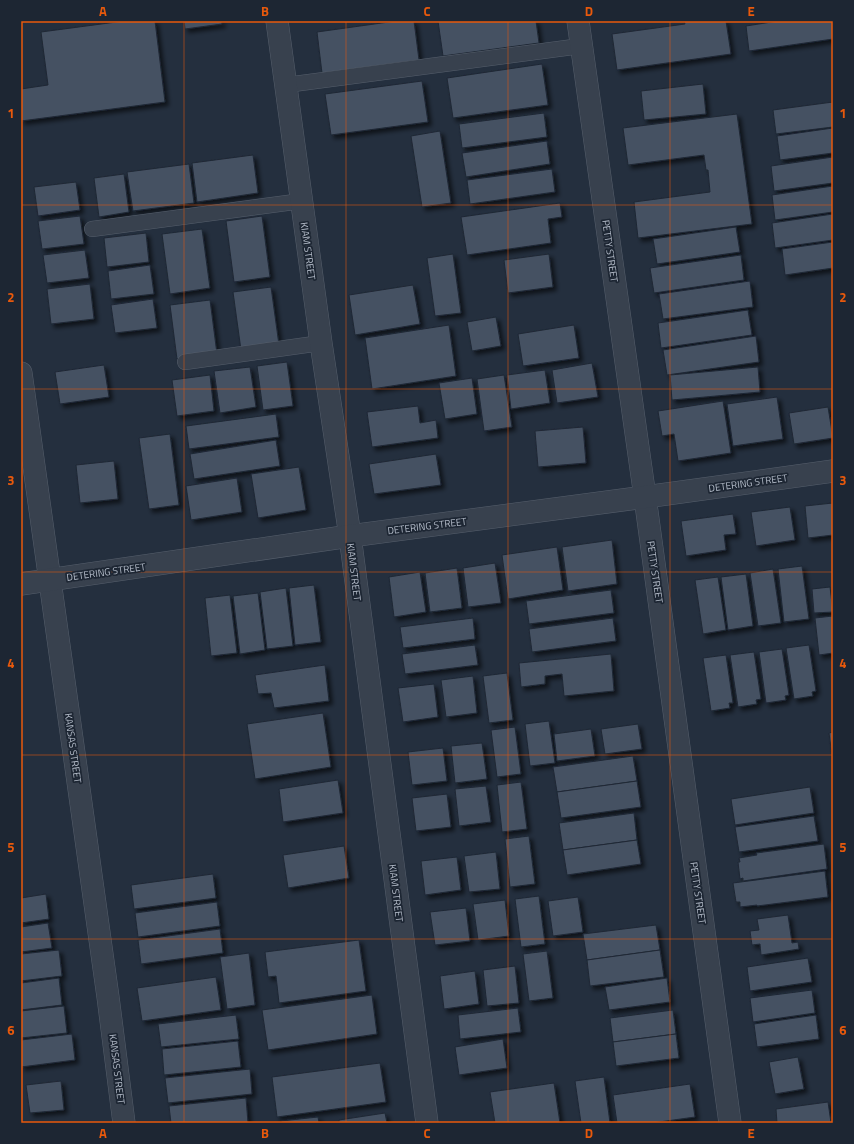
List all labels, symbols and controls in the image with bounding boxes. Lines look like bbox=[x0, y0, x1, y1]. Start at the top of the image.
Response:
text: A bbox=[99, 1, 107, 21]
text: B bbox=[261, 1, 269, 21]
text: C bbox=[423, 1, 431, 21]
text: D bbox=[585, 1, 593, 21]
text: E bbox=[747, 1, 755, 21]
text: 1 bbox=[7, 103, 15, 123]
text: 1 bbox=[839, 103, 847, 123]
street label: PETTY STREET bbox=[598, 219, 622, 284]
street label: KIAM STREET bbox=[297, 221, 320, 281]
text: 2 bbox=[7, 287, 15, 307]
text: 2 bbox=[839, 287, 847, 307]
text: 3 bbox=[7, 470, 15, 490]
street label: DETERING STREET bbox=[708, 470, 789, 496]
text: 3 bbox=[839, 470, 847, 490]
street label: DETERING STREET bbox=[387, 514, 468, 538]
street label: PETTY STREET bbox=[643, 540, 667, 605]
street label: KIAM STREET bbox=[343, 542, 365, 602]
street label: DETERING STREET bbox=[66, 559, 147, 585]
text: 4 bbox=[7, 653, 15, 673]
text: 4 bbox=[839, 653, 847, 673]
street label: KANSAS STREET bbox=[61, 712, 85, 785]
text: 5 bbox=[7, 837, 15, 857]
text: 5 bbox=[839, 837, 847, 857]
street label: PETTY STREET bbox=[686, 861, 710, 926]
street label: KIAM STREET bbox=[385, 863, 407, 923]
text: 6 bbox=[7, 1020, 15, 1040]
text: 6 bbox=[839, 1020, 847, 1040]
street label: KANSAS STREET bbox=[105, 1033, 129, 1106]
text: A bbox=[99, 1123, 107, 1143]
text: B bbox=[261, 1123, 269, 1143]
text: C bbox=[423, 1123, 431, 1143]
text: D bbox=[585, 1123, 593, 1143]
text: E bbox=[747, 1123, 755, 1143]

